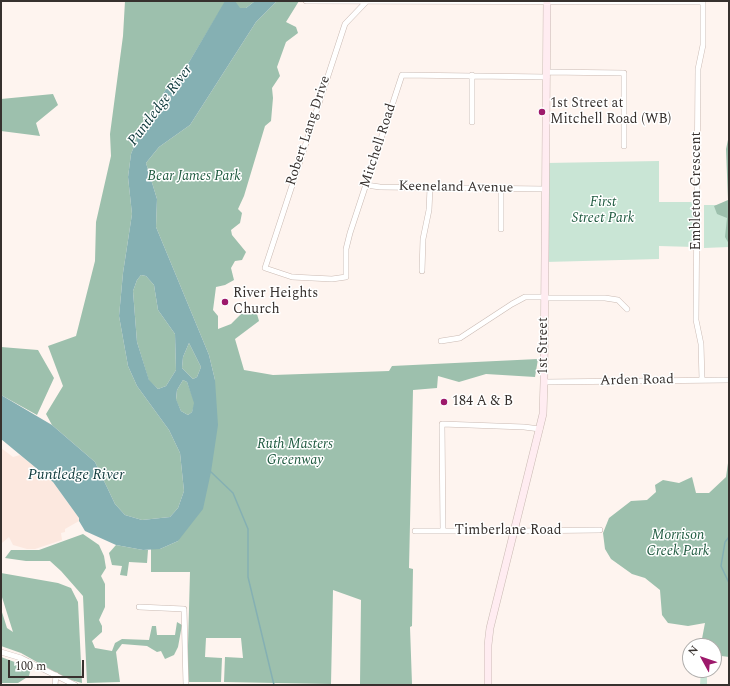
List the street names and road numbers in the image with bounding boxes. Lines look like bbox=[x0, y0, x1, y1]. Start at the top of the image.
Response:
street label: Robert Lang Drive bbox=[283, 74, 335, 188]
street label: Mitchell Road bbox=[357, 102, 401, 190]
street label: Embleton Crescent bbox=[689, 131, 705, 251]
street label: Keeneland Avenue bbox=[398, 179, 514, 197]
street label: 1st Street bbox=[536, 317, 552, 375]
street label: Arden Road bbox=[600, 372, 674, 390]
street label: Timberlane Road bbox=[455, 523, 561, 539]

